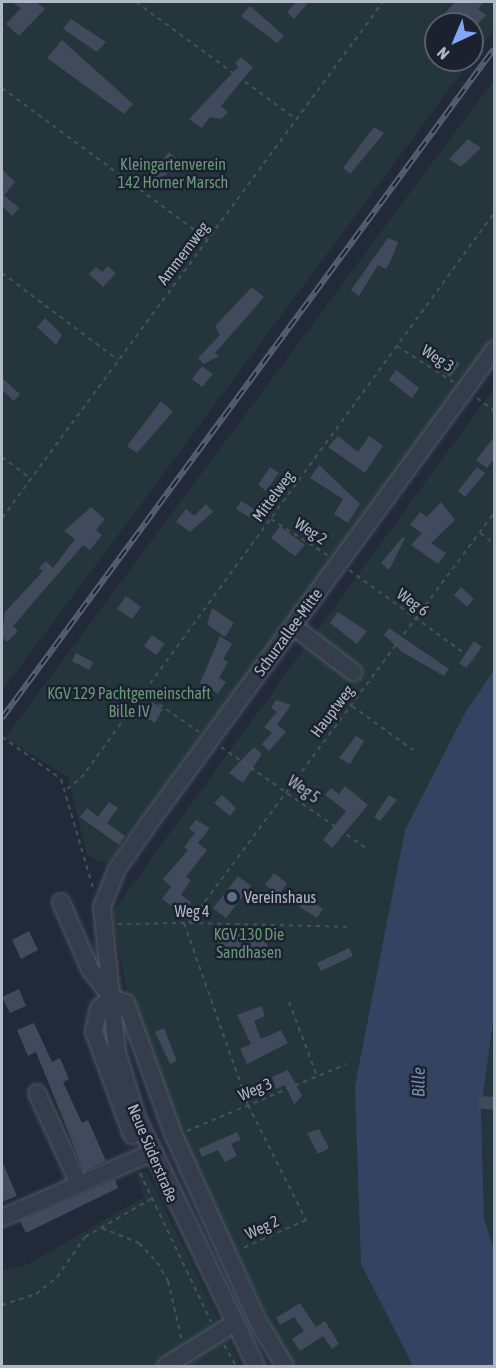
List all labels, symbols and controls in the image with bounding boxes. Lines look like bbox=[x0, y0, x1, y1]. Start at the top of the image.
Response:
north arrow bbox=[424, 12, 484, 72]
text: N bbox=[433, 44, 453, 63]
park label: Kleingartenverein 142 Horner Marsch bbox=[118, 154, 228, 192]
street label: Ammernweg bbox=[153, 218, 213, 288]
street label: Weg 3 bbox=[418, 340, 458, 376]
street label: Mittelweg bbox=[248, 467, 298, 525]
street label: Weg 2 bbox=[291, 513, 331, 549]
street label: Schurzallee-Mitte bbox=[250, 584, 326, 680]
street label: Weg 6 bbox=[393, 584, 433, 620]
street label: Hauptweg bbox=[306, 681, 358, 741]
park label: KGV 129 Pachtgemeinschaft Bille IV bbox=[47, 683, 211, 721]
street label: Weg 5 bbox=[284, 771, 324, 807]
place label: Vereinshaus bbox=[244, 887, 316, 907]
marker: Vereinshaus bbox=[225, 890, 239, 904]
street label: Weg 4 bbox=[175, 901, 209, 921]
park label: KGV 130 Die Sandhasen bbox=[214, 924, 284, 962]
water label: Bille bbox=[408, 1067, 430, 1097]
street label: Weg 3 bbox=[235, 1073, 275, 1105]
street label: Neue Süderstraße bbox=[124, 1101, 182, 1205]
street label: Weg 2 bbox=[242, 1211, 282, 1243]

